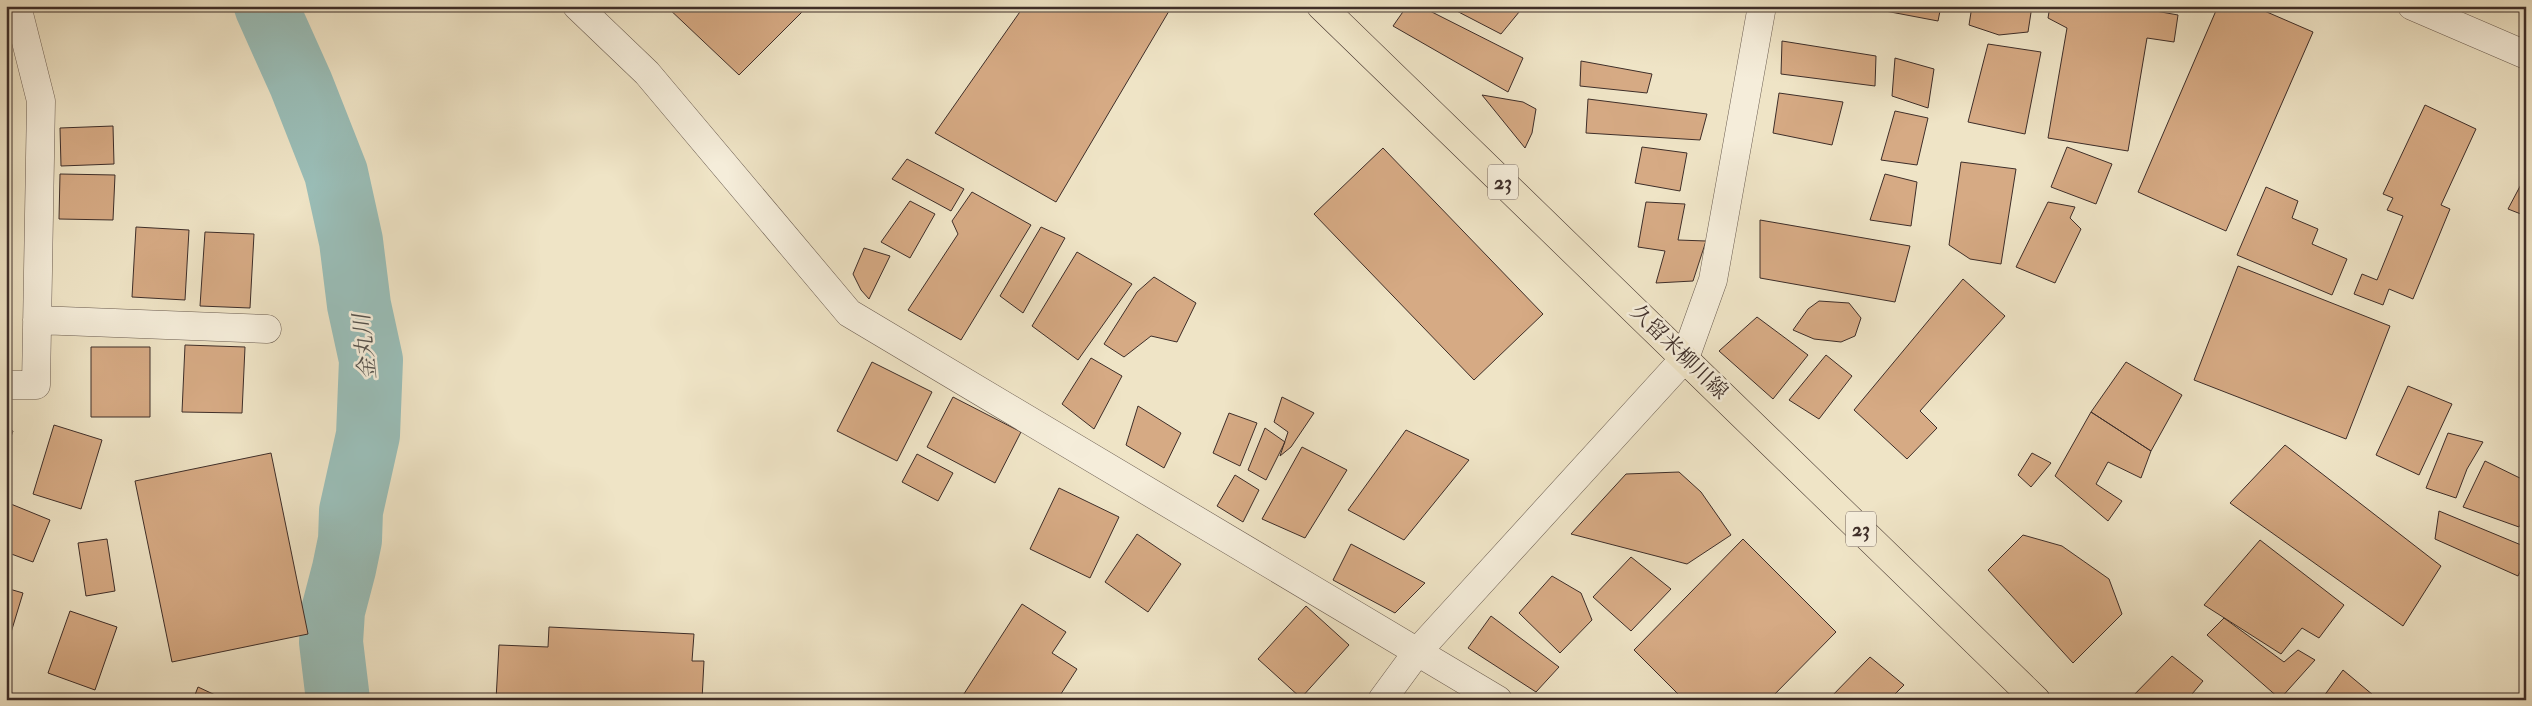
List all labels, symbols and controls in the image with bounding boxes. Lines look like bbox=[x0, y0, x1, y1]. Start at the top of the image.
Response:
road number: 23 bbox=[1488, 164, 1518, 200]
street label: 久留米柳川線 bbox=[1624, 299, 1734, 405]
water label: 金丸川 bbox=[347, 311, 382, 381]
road number: 23 bbox=[1846, 512, 1876, 546]

